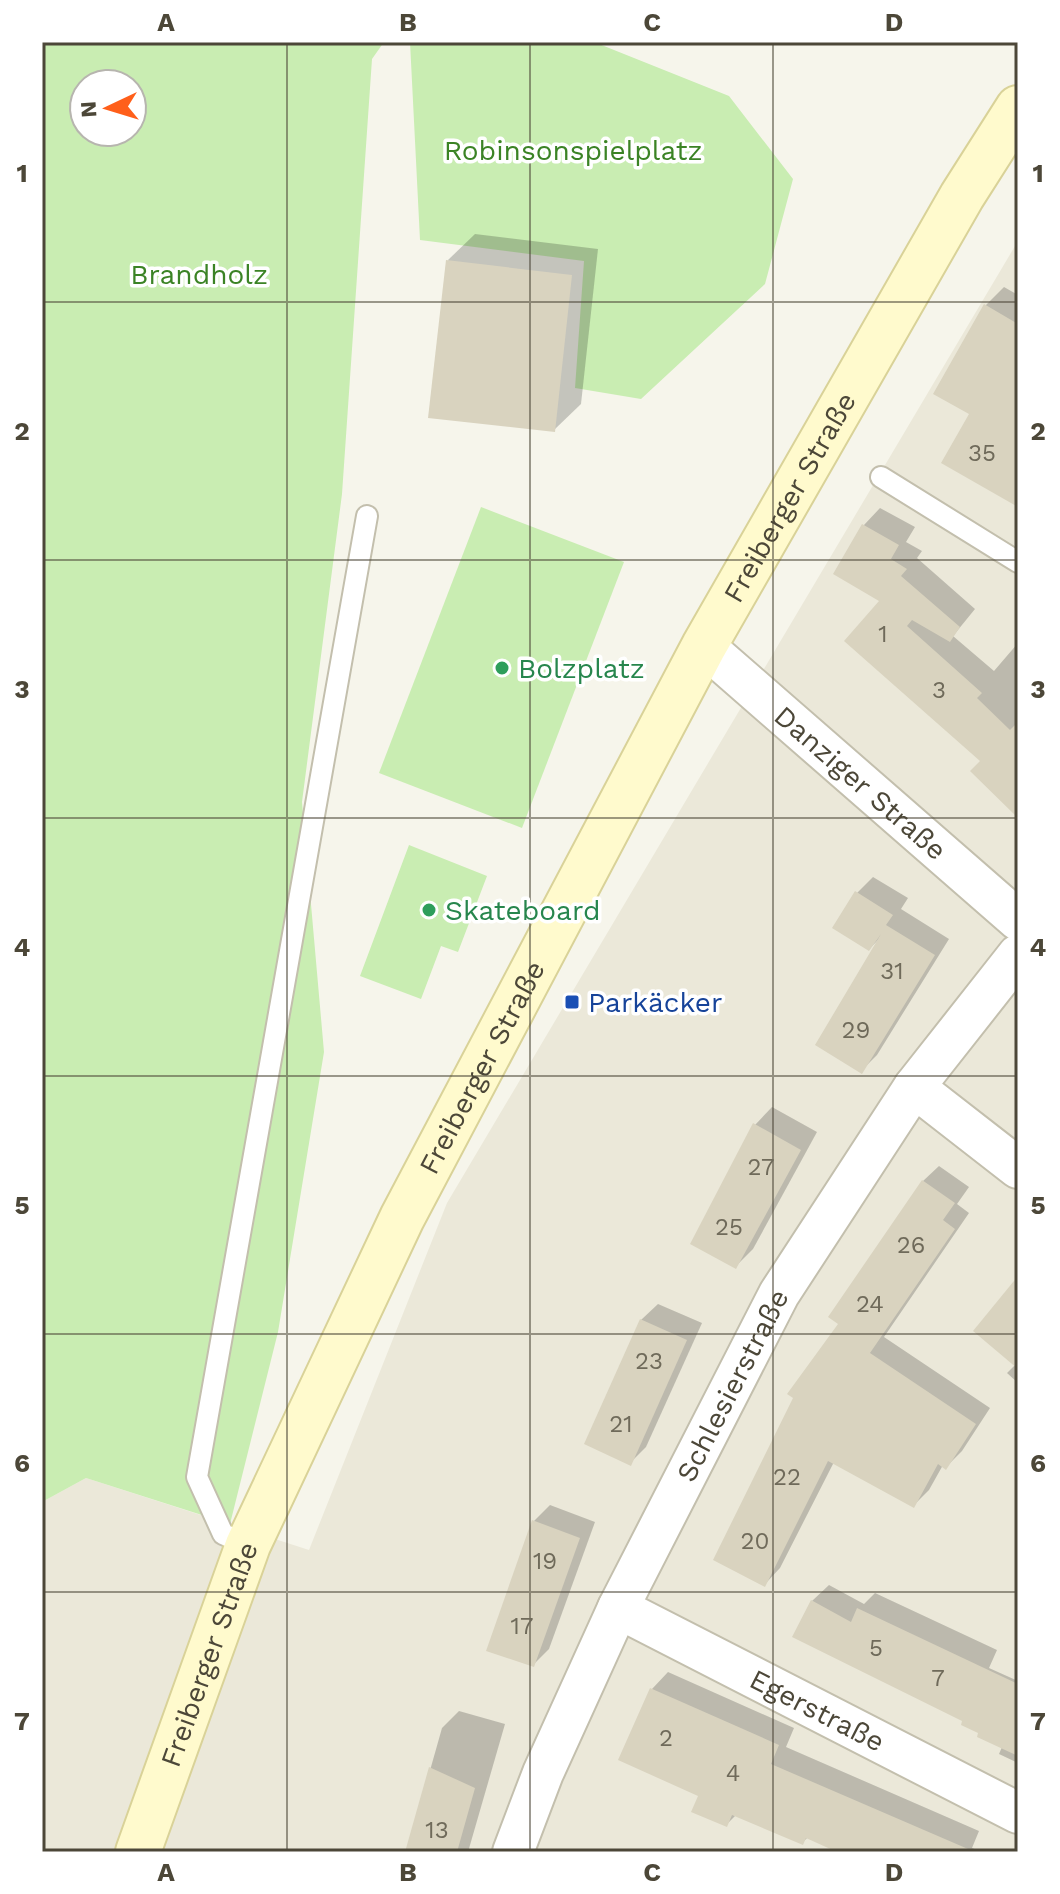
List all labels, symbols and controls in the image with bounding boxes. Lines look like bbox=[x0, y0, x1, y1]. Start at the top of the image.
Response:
text: A bbox=[157, 7, 175, 37]
text: B bbox=[399, 7, 417, 37]
text: C bbox=[643, 7, 661, 37]
text: D bbox=[885, 7, 903, 37]
north arrow bbox=[68, 68, 148, 148]
text: N bbox=[76, 100, 102, 118]
park label: Robinsonspielplatz bbox=[444, 134, 702, 167]
text: 1 bbox=[16, 158, 28, 188]
text: 1 bbox=[1032, 158, 1044, 188]
park label: Brandholz bbox=[130, 258, 268, 291]
street label: Freiberger Straße bbox=[717, 387, 863, 608]
text: 2 bbox=[14, 416, 30, 446]
text: 2 bbox=[1030, 416, 1046, 446]
house number: 35 bbox=[968, 439, 996, 467]
house number: 1 bbox=[878, 620, 888, 648]
place label: Bolzplatz bbox=[518, 652, 645, 685]
marker: Bolzplatz bbox=[493, 659, 511, 677]
text: 3 bbox=[14, 674, 30, 704]
text: 3 bbox=[1030, 674, 1046, 704]
house number: 3 bbox=[932, 676, 946, 704]
street label: Danziger Straße bbox=[768, 699, 953, 867]
place label: Skateboard bbox=[445, 894, 600, 927]
marker: Skateboard bbox=[420, 901, 438, 919]
text: 4 bbox=[14, 932, 31, 962]
text: 4 bbox=[1030, 932, 1047, 962]
street label: Freiberger Straße bbox=[412, 955, 552, 1180]
house number: 31 bbox=[880, 957, 904, 985]
place label: Parkäcker bbox=[588, 986, 722, 1019]
marker: Parkäcker bbox=[563, 993, 581, 1011]
house number: 29 bbox=[842, 1016, 870, 1044]
house number: 27 bbox=[748, 1153, 774, 1181]
text: 5 bbox=[14, 1190, 30, 1220]
text: 5 bbox=[1030, 1190, 1046, 1220]
house number: 25 bbox=[715, 1213, 743, 1241]
house number: 26 bbox=[897, 1231, 925, 1259]
street label: Schlesierstraße bbox=[670, 1284, 796, 1487]
house number: 24 bbox=[856, 1290, 884, 1318]
house number: 23 bbox=[635, 1347, 663, 1375]
house number: 21 bbox=[609, 1410, 633, 1438]
text: 6 bbox=[14, 1448, 30, 1478]
text: 6 bbox=[1030, 1448, 1046, 1478]
house number: 22 bbox=[773, 1463, 801, 1491]
house number: 20 bbox=[741, 1527, 769, 1555]
street label: Freiberger Straße bbox=[154, 1538, 265, 1771]
house number: 19 bbox=[533, 1547, 557, 1575]
house number: 17 bbox=[511, 1612, 533, 1640]
house number: 5 bbox=[869, 1634, 883, 1662]
street label: Egerstraße bbox=[744, 1662, 890, 1759]
house number: 7 bbox=[931, 1664, 945, 1692]
text: 7 bbox=[14, 1706, 30, 1736]
text: 7 bbox=[1030, 1706, 1046, 1736]
house number: 2 bbox=[659, 1724, 673, 1752]
house number: 4 bbox=[726, 1759, 740, 1787]
house number: 13 bbox=[425, 1816, 449, 1844]
text: A bbox=[157, 1857, 175, 1887]
text: B bbox=[399, 1857, 417, 1887]
text: C bbox=[643, 1857, 661, 1887]
text: D bbox=[885, 1857, 903, 1887]

